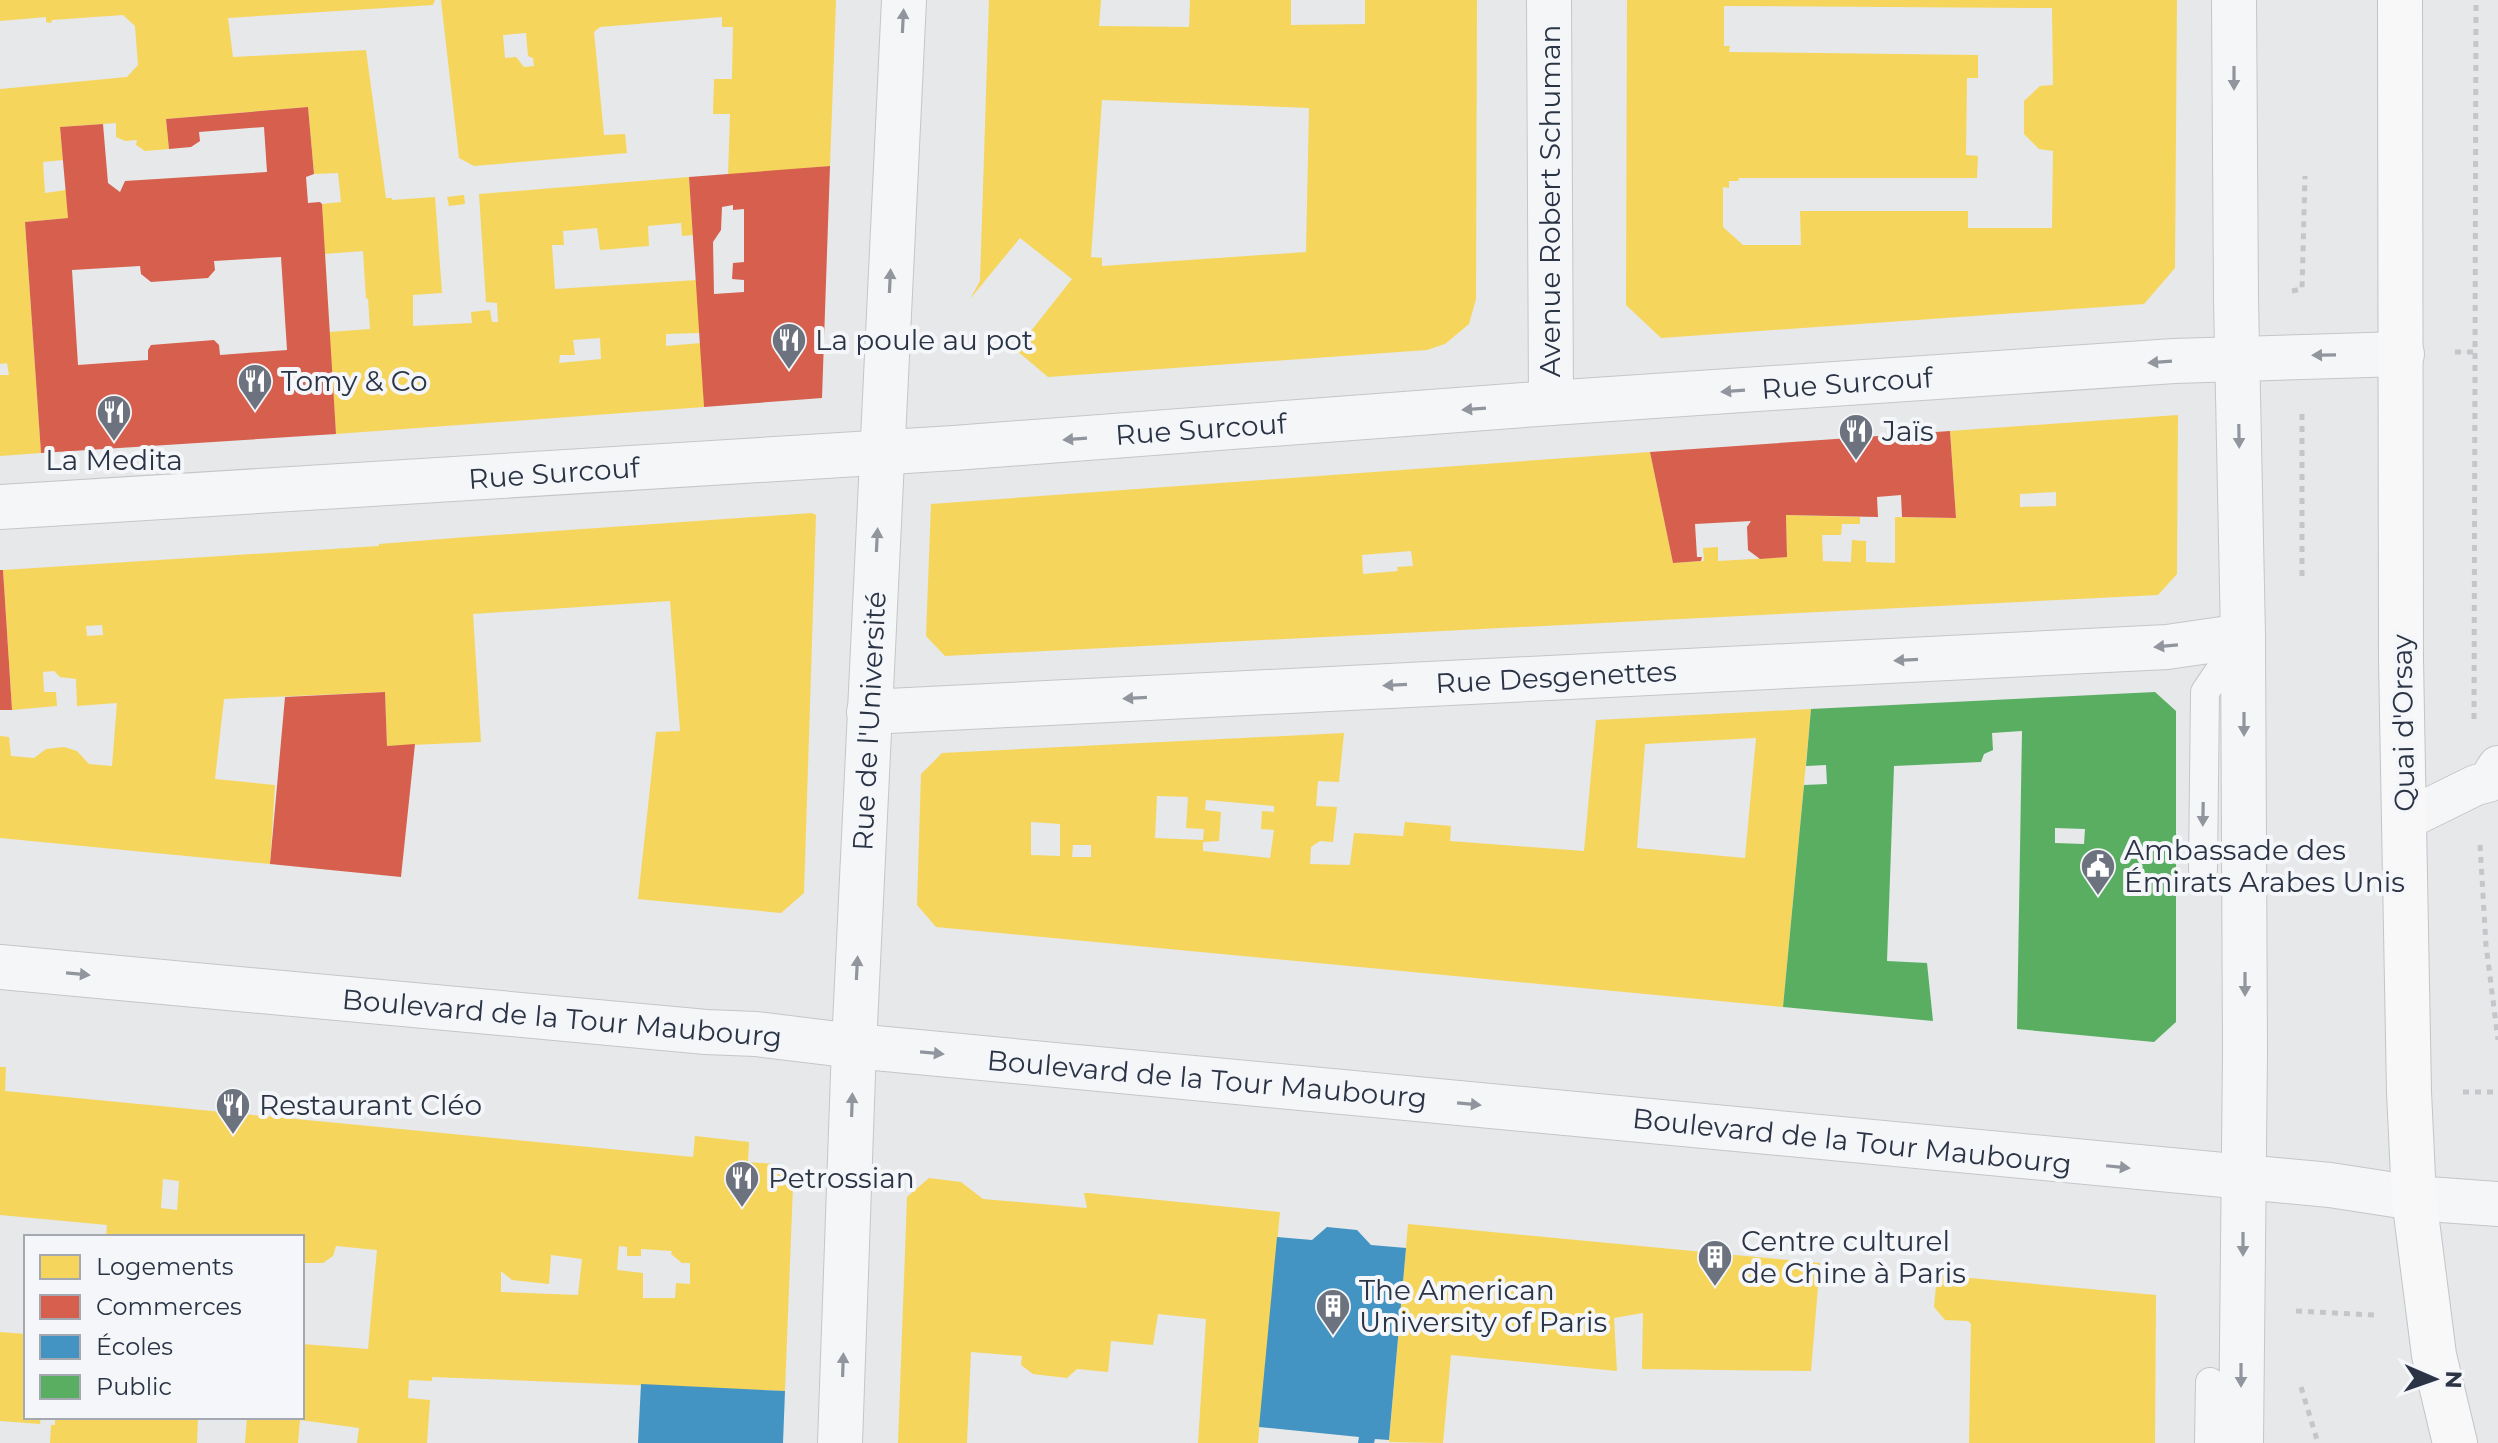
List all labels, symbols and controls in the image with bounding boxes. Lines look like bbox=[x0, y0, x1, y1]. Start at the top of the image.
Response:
one-way arrow bbox=[896, 8, 909, 33]
street label: Avenue Robert Schuman bbox=[1533, 25, 1567, 377]
one-way arrow bbox=[2228, 66, 2240, 91]
one-way arrow bbox=[883, 268, 896, 293]
restaurant icon: La poule au pot bbox=[770, 321, 808, 371]
place label: La poule au pot bbox=[815, 323, 1033, 357]
one-way arrow bbox=[2311, 349, 2336, 362]
one-way arrow bbox=[2147, 356, 2172, 369]
street label: Rue Surcouf bbox=[1760, 360, 1935, 406]
restaurant icon: Tomy & Co bbox=[236, 362, 274, 412]
place label: Tomy & Co bbox=[281, 364, 428, 398]
one-way arrow bbox=[1720, 384, 1745, 397]
restaurant icon: La Medita bbox=[95, 393, 133, 443]
one-way arrow bbox=[1461, 403, 1486, 416]
street label: Rue Surcouf bbox=[1114, 406, 1289, 452]
restaurant icon: Jaïs bbox=[1837, 412, 1875, 462]
place label: Jaïs bbox=[1881, 414, 1934, 448]
one-way arrow bbox=[2233, 424, 2246, 449]
one-way arrow bbox=[1062, 433, 1087, 446]
place label: La Medita bbox=[45, 443, 183, 477]
street label: Rue Surcouf bbox=[467, 450, 642, 496]
one-way arrow bbox=[871, 527, 884, 552]
street label: Rue de l'Université bbox=[845, 590, 893, 852]
street label: Quai d'Orsay bbox=[2384, 633, 2422, 812]
one-way arrow bbox=[2153, 640, 2178, 653]
one-way arrow bbox=[1893, 653, 1918, 666]
street label: Rue Desgenettes bbox=[1435, 654, 1677, 700]
one-way arrow bbox=[1382, 679, 1407, 692]
one-way arrow bbox=[1122, 692, 1147, 705]
one-way arrow bbox=[2238, 712, 2250, 737]
one-way arrow bbox=[2197, 802, 2210, 827]
place label: Ambassade des Émirats Arabes Unis bbox=[2124, 833, 2405, 899]
public building icon: Ambassade des Émirats Arabes Unis bbox=[2079, 847, 2117, 897]
one-way arrow bbox=[851, 955, 864, 980]
one-way arrow bbox=[66, 968, 91, 981]
one-way arrow bbox=[2239, 972, 2251, 997]
street label: Boulevard de la Tour Maubourg bbox=[341, 982, 783, 1054]
street label: Boulevard de la Tour Maubourg bbox=[986, 1043, 1428, 1115]
one-way arrow bbox=[920, 1047, 945, 1060]
restaurant icon: Restaurant Cléo bbox=[214, 1086, 252, 1136]
place label: Restaurant Cléo bbox=[259, 1088, 482, 1122]
one-way arrow bbox=[845, 1092, 858, 1117]
one-way arrow bbox=[1457, 1098, 1482, 1111]
street label: Boulevard de la Tour Maubourg bbox=[1631, 1101, 2073, 1181]
restaurant icon: Petrossian bbox=[723, 1159, 761, 1209]
one-way arrow bbox=[2106, 1160, 2131, 1173]
place label: Petrossian bbox=[768, 1161, 915, 1195]
place label: Centre culturel de Chine à Paris bbox=[1741, 1224, 1966, 1290]
one-way arrow bbox=[2237, 1232, 2249, 1257]
legend bbox=[24, 1235, 304, 1419]
building icon: Centre culturel de Chine à Paris bbox=[1696, 1238, 1734, 1288]
text: Logements bbox=[96, 1252, 234, 1281]
place label: The American University of Paris bbox=[1359, 1273, 1607, 1339]
building icon: The American University of Paris bbox=[1314, 1287, 1352, 1337]
text: Commerces bbox=[96, 1292, 242, 1321]
text: Écoles bbox=[96, 1332, 173, 1361]
north arrow bbox=[2394, 1339, 2474, 1419]
one-way arrow bbox=[837, 1352, 849, 1377]
one-way arrow bbox=[2235, 1363, 2247, 1388]
text: N bbox=[2440, 1370, 2467, 1389]
text: Public bbox=[96, 1372, 172, 1401]

